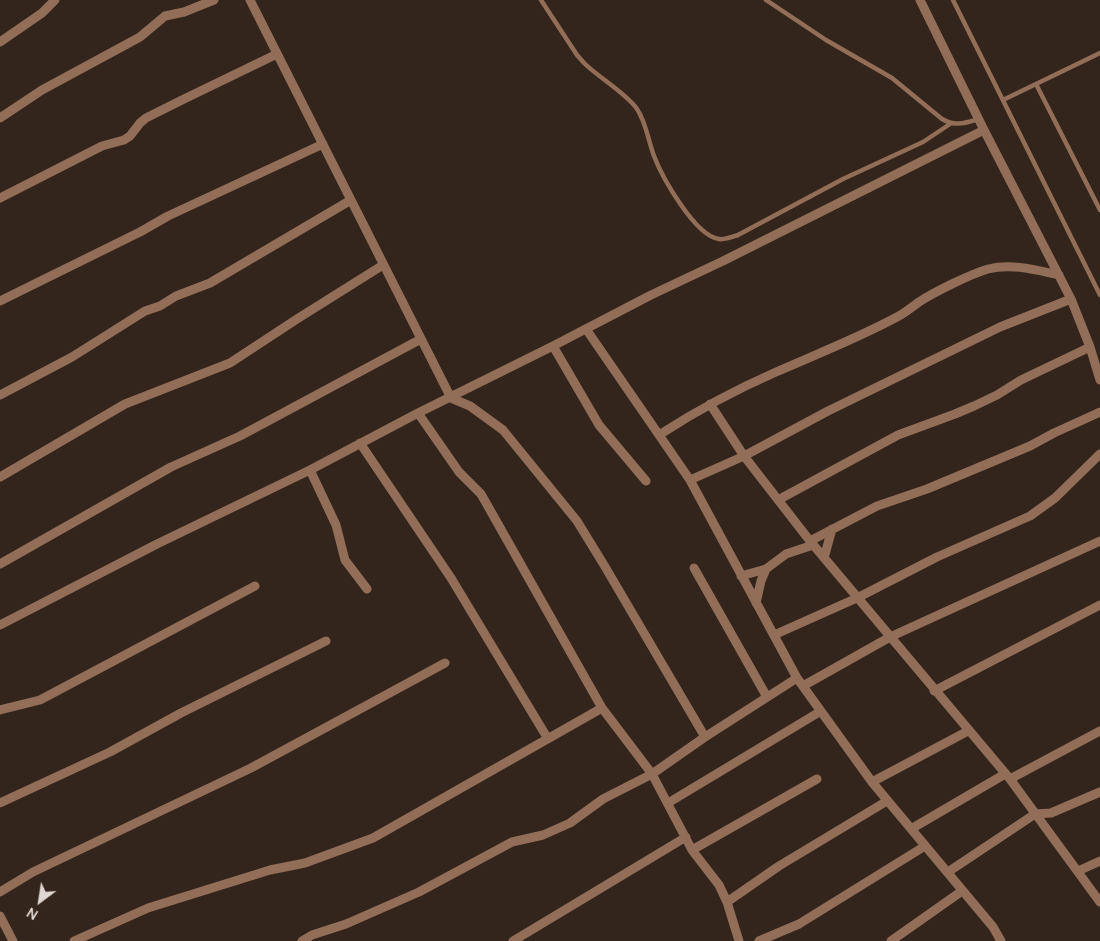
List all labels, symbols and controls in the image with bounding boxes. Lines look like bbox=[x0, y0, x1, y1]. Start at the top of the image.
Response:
north arrow bbox=[15, 876, 65, 926]
text: N bbox=[23, 904, 41, 925]

